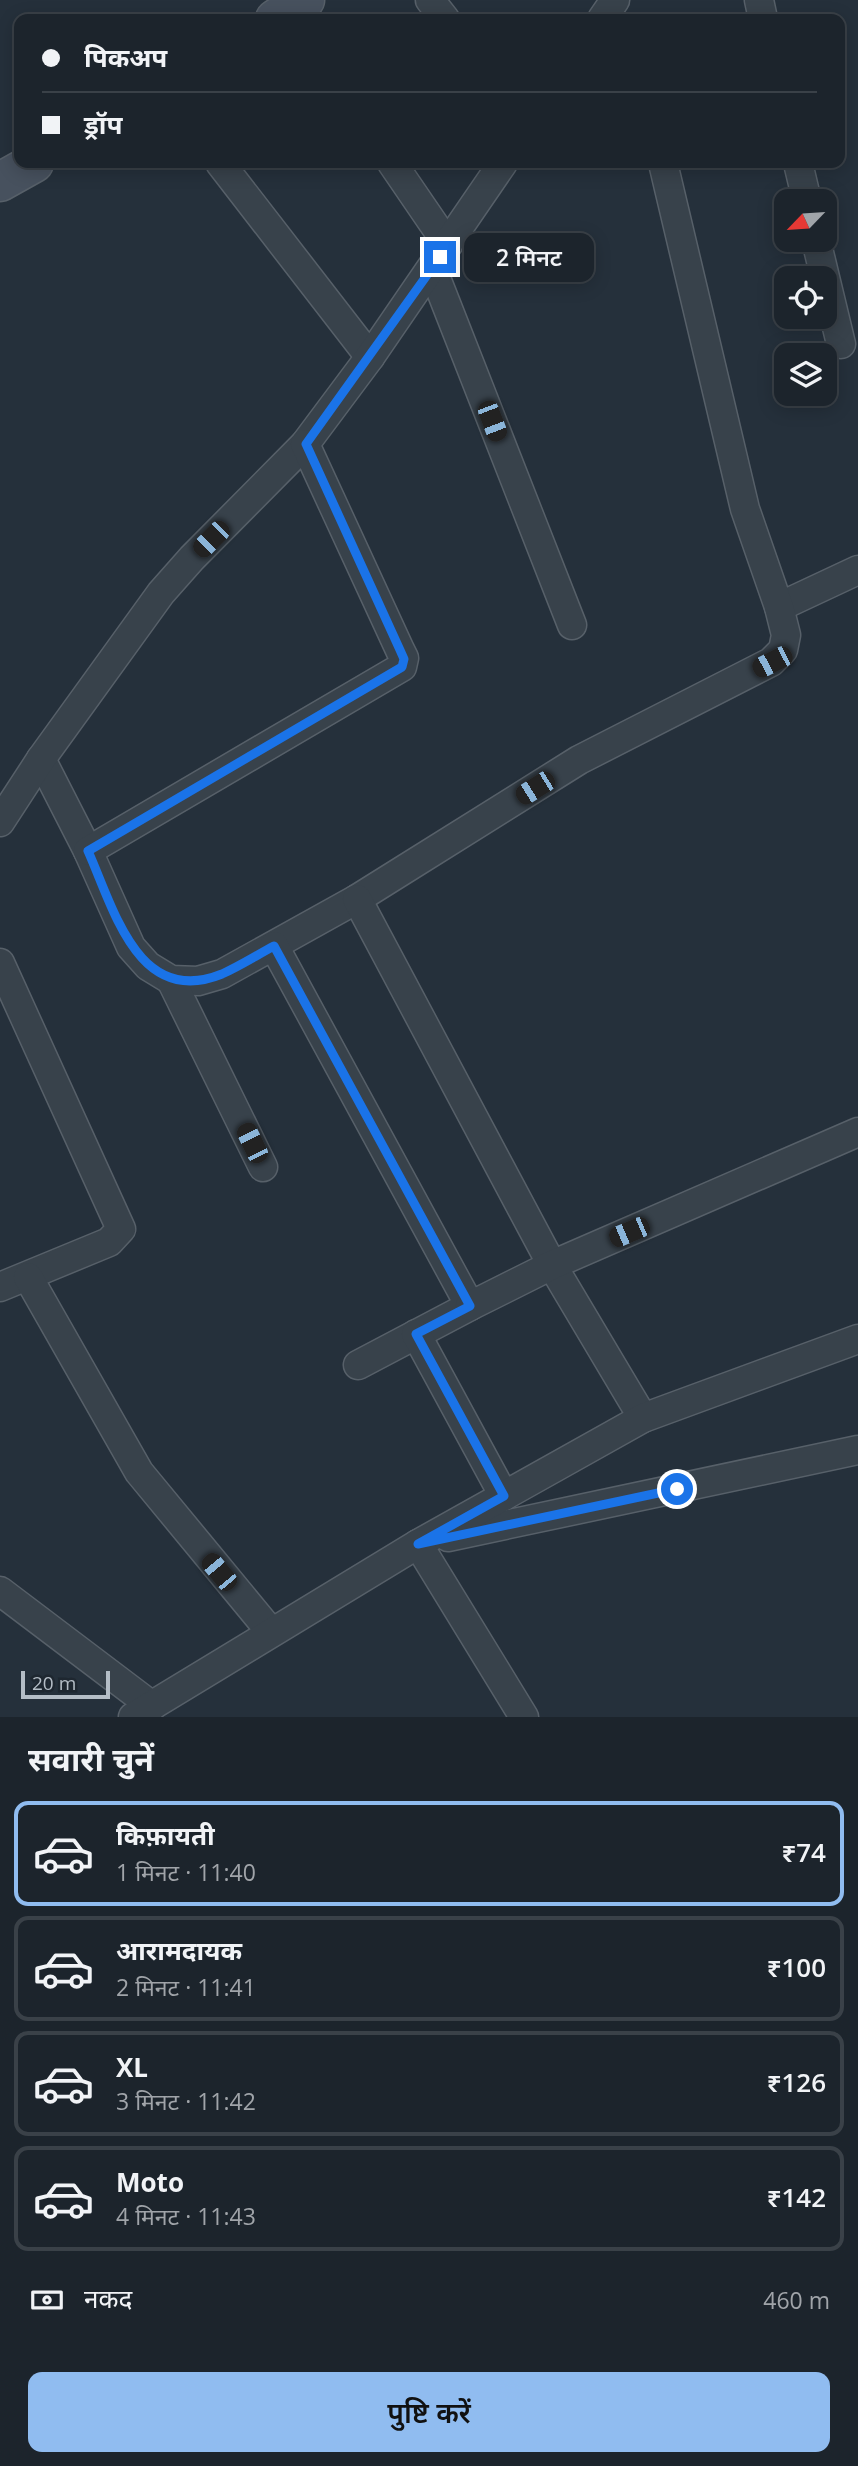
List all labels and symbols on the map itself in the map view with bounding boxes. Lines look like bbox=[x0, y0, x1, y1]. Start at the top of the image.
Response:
north arrow bbox=[774, 189, 836, 252]
callout: 2 मिनट bbox=[464, 232, 594, 282]
route end bbox=[424, 241, 456, 273]
car bbox=[475, 398, 510, 444]
car bbox=[189, 517, 234, 561]
car bbox=[749, 643, 796, 681]
car bbox=[512, 768, 559, 808]
car bbox=[234, 1120, 271, 1166]
car bbox=[606, 1214, 653, 1250]
route start bbox=[661, 1473, 693, 1505]
car bbox=[198, 1549, 241, 1595]
scale bar bbox=[21, 1668, 110, 1700]

